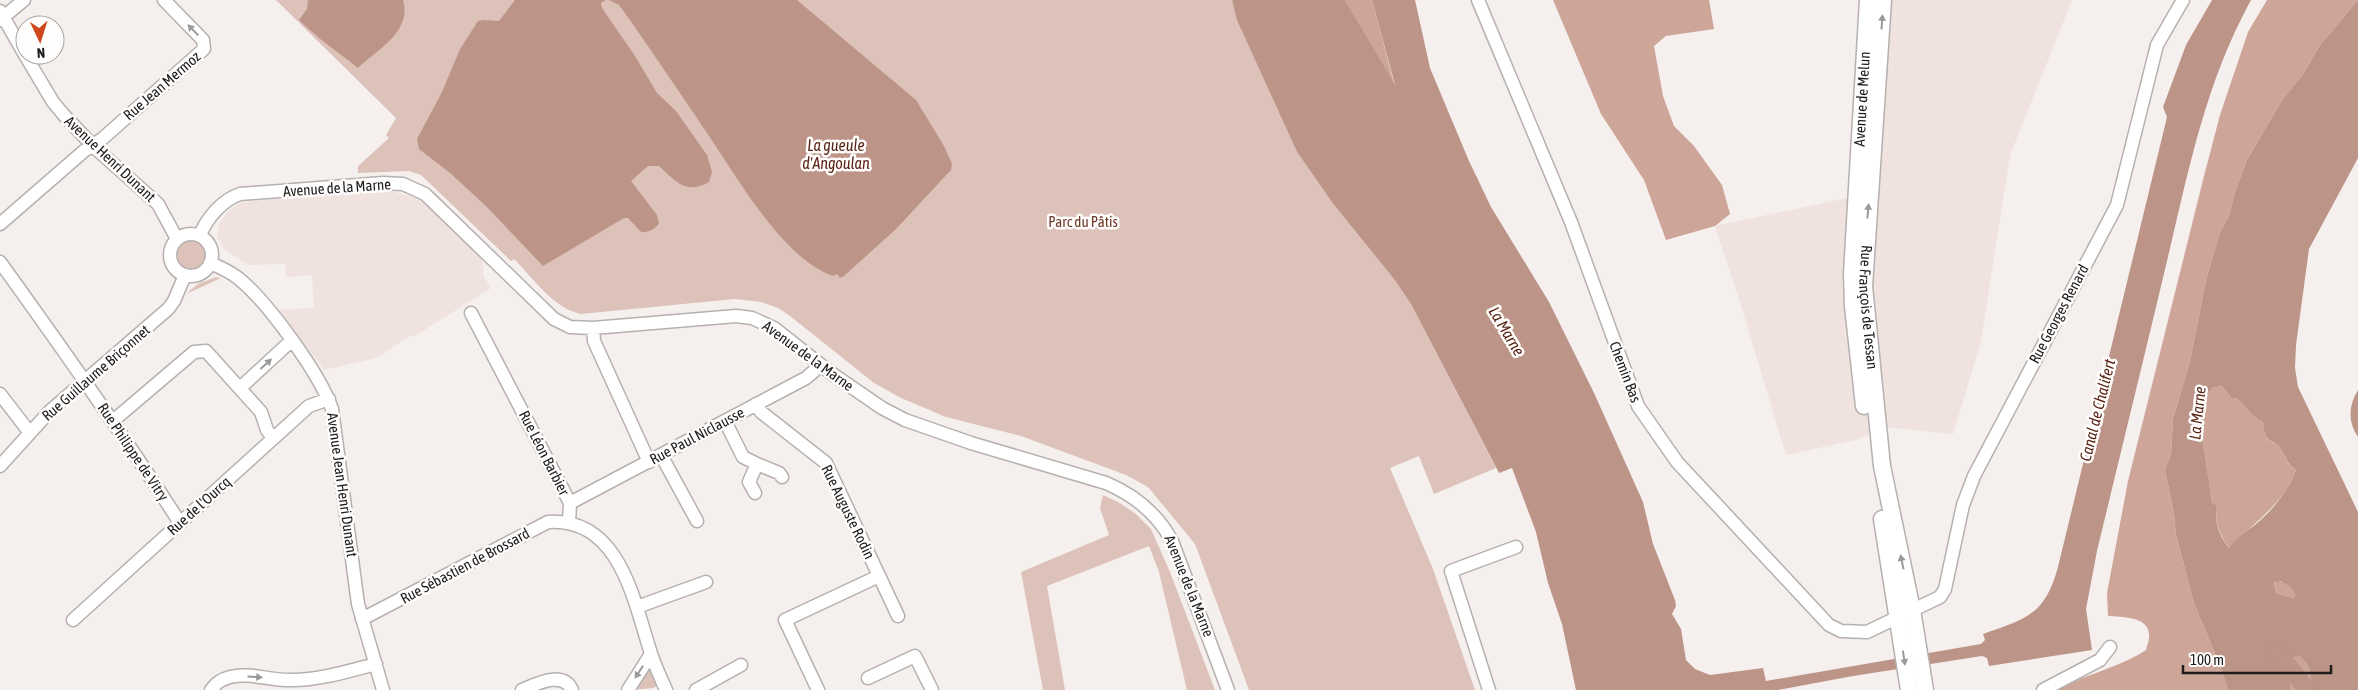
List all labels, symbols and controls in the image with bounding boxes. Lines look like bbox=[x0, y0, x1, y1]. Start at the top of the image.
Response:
one-way arrow bbox=[1878, 14, 1886, 30]
north arrow bbox=[15, 15, 65, 65]
one-way arrow bbox=[187, 25, 199, 37]
text: N bbox=[36, 45, 46, 61]
street label: Rue Jean Mermoz bbox=[120, 47, 204, 124]
street label: Avenue de Melun bbox=[1850, 51, 1873, 147]
street label: Avenue Henri Dunant bbox=[61, 112, 159, 205]
water label: La gueule d'Angoulan bbox=[802, 136, 870, 173]
street label: Avenue de la Marne bbox=[282, 175, 392, 200]
one-way arrow bbox=[1864, 202, 1872, 218]
park label: Parc du Pâtis bbox=[1048, 213, 1118, 230]
street label: Rue François de Tessan bbox=[1856, 245, 1881, 370]
street label: Rue Georges Renard bbox=[2025, 261, 2092, 366]
water label: La Marne bbox=[1485, 303, 1529, 359]
street label: Avenue de la Marne bbox=[760, 317, 857, 394]
street label: Rue Guillaume Briçonnet bbox=[38, 321, 153, 424]
street label: Chemin Bas bbox=[1606, 339, 1645, 405]
water label: Canal de Chalifert bbox=[2076, 357, 2118, 463]
one-way arrow bbox=[259, 359, 272, 370]
water label: La Marne bbox=[2185, 385, 2209, 441]
street label: Rue Philippe de Vitry bbox=[95, 400, 172, 504]
street label: Rue Paul Niclausse bbox=[647, 403, 747, 468]
street label: Rue Léon Barbier bbox=[516, 408, 573, 498]
street label: Avenue Jean Henri Dunant bbox=[324, 412, 361, 558]
street label: Rue Auguste Rodin bbox=[818, 462, 879, 562]
street label: Rue de l'Ourcq bbox=[164, 473, 234, 538]
street label: Rue Sébastien de Brossard bbox=[397, 524, 532, 607]
street label: Avenue de la Marne bbox=[1161, 533, 1218, 639]
one-way arrow bbox=[1898, 555, 1906, 570]
scale bar bbox=[2183, 642, 2330, 674]
one-way arrow bbox=[1900, 651, 1908, 667]
text: 100 m bbox=[2190, 651, 2224, 668]
one-way arrow bbox=[635, 665, 644, 679]
one-way arrow bbox=[247, 673, 263, 681]

